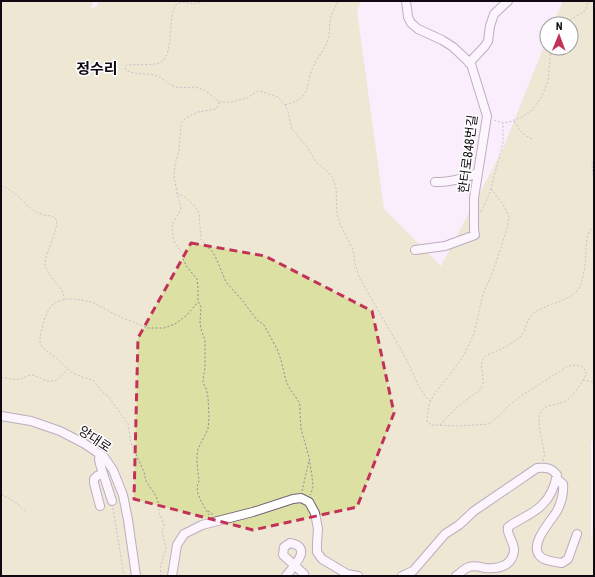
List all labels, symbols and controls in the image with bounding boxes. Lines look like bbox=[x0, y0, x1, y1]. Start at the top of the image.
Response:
north arrow bbox=[539, 16, 579, 56]
text: N bbox=[556, 20, 563, 33]
district label: 정수리 bbox=[76, 60, 118, 78]
street label: 한터로848번길 bbox=[456, 114, 480, 194]
street label: 양대로 bbox=[76, 423, 114, 455]

